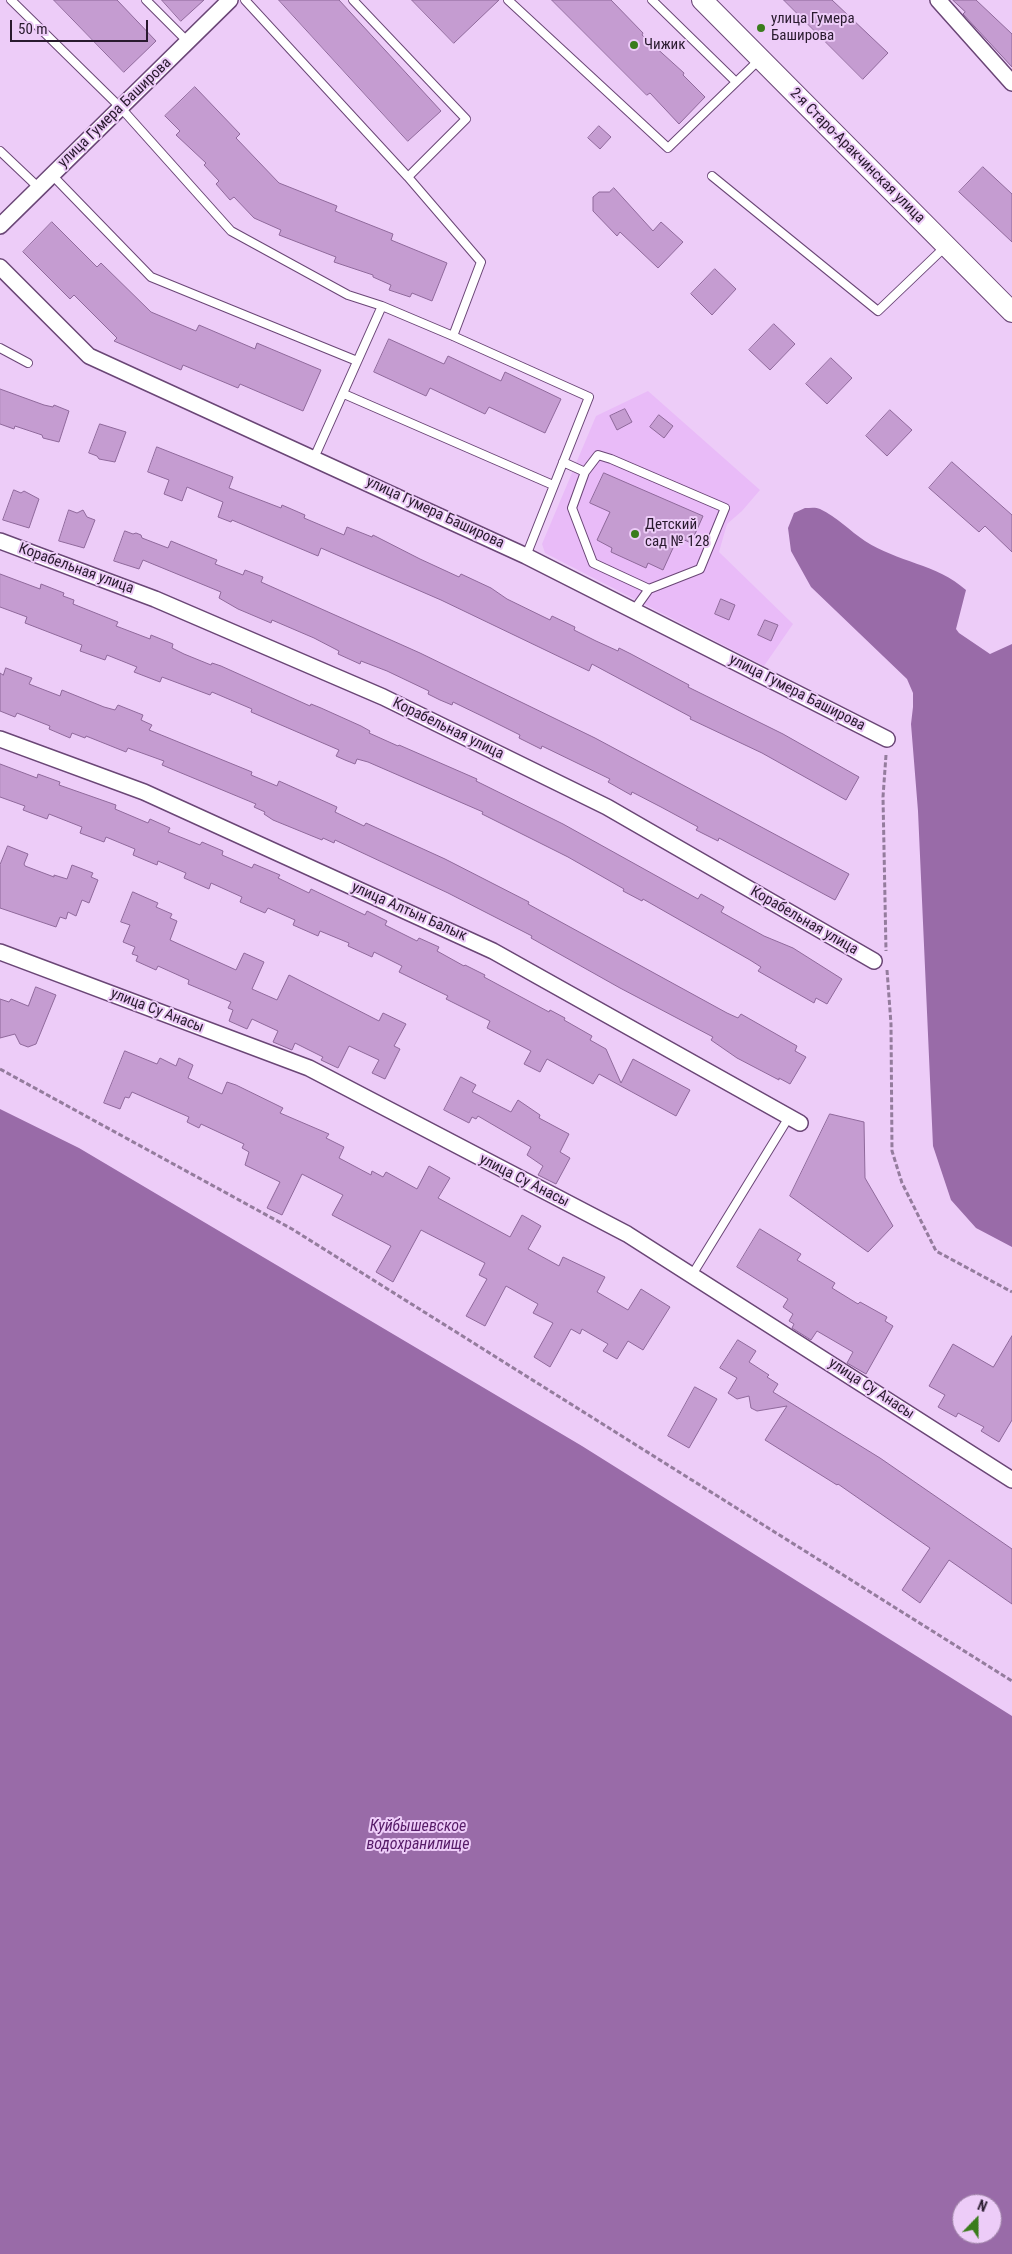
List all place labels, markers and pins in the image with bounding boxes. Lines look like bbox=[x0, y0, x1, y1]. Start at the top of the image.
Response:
place label: улица Гумера Баширова bbox=[771, 10, 855, 45]
marker: улица Гумера Баширова bbox=[755, 22, 767, 34]
place label: Чижик bbox=[644, 36, 685, 54]
marker: Чижик bbox=[628, 39, 640, 51]
place label: Детский сад № 128 bbox=[645, 516, 710, 551]
marker: Детский сад № 128 bbox=[629, 528, 641, 540]

